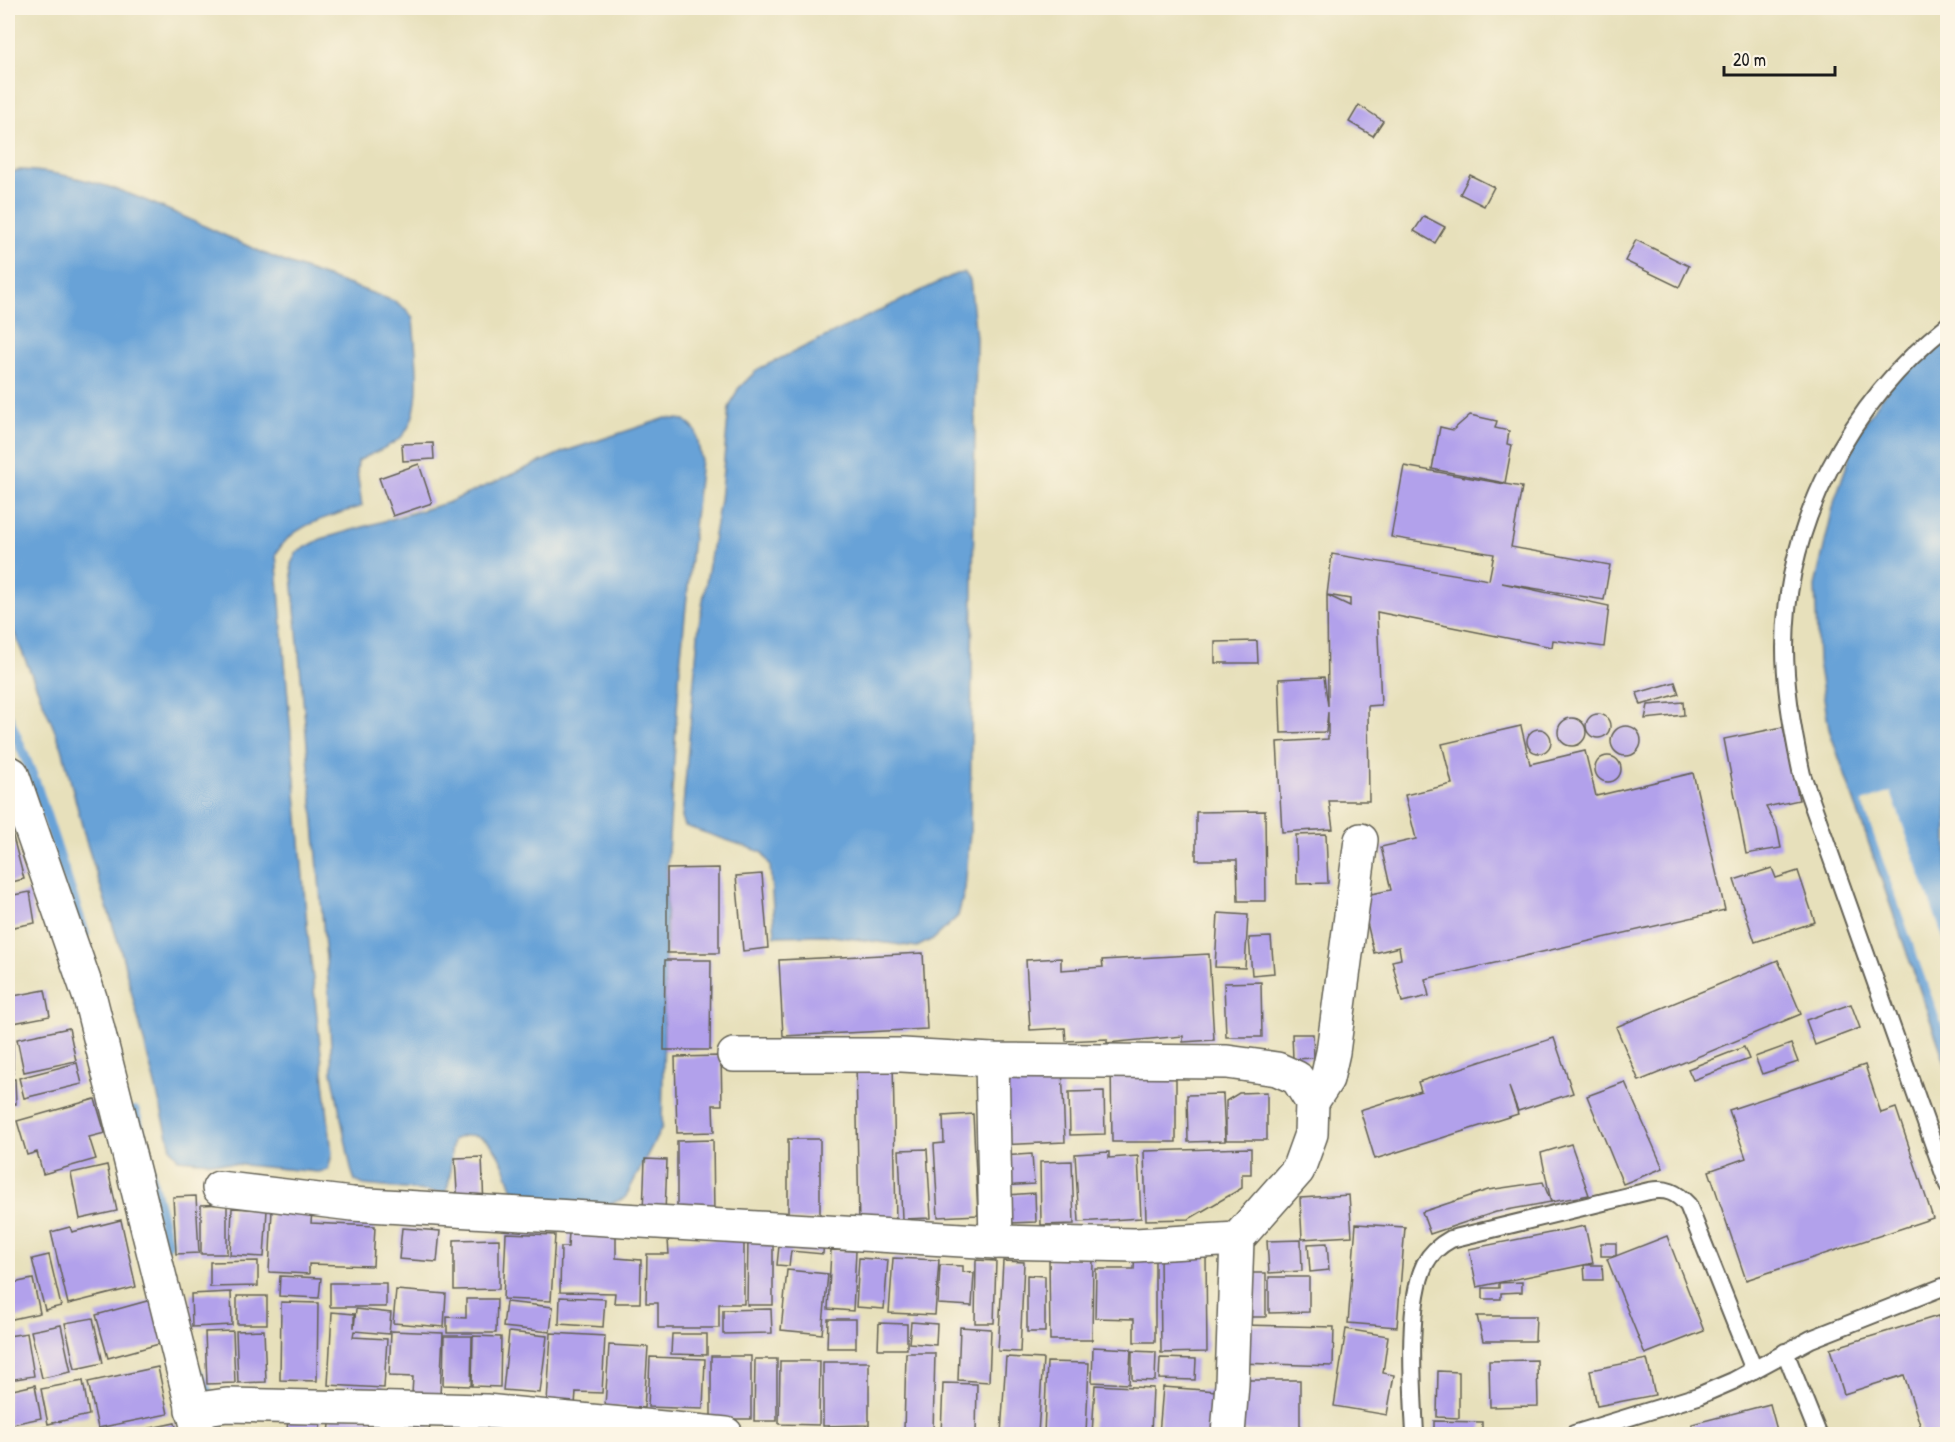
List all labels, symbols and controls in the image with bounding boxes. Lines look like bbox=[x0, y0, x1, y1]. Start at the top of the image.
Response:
scale bar bbox=[1724, 39, 1835, 77]
text: 20 m bbox=[1733, 47, 1766, 72]

